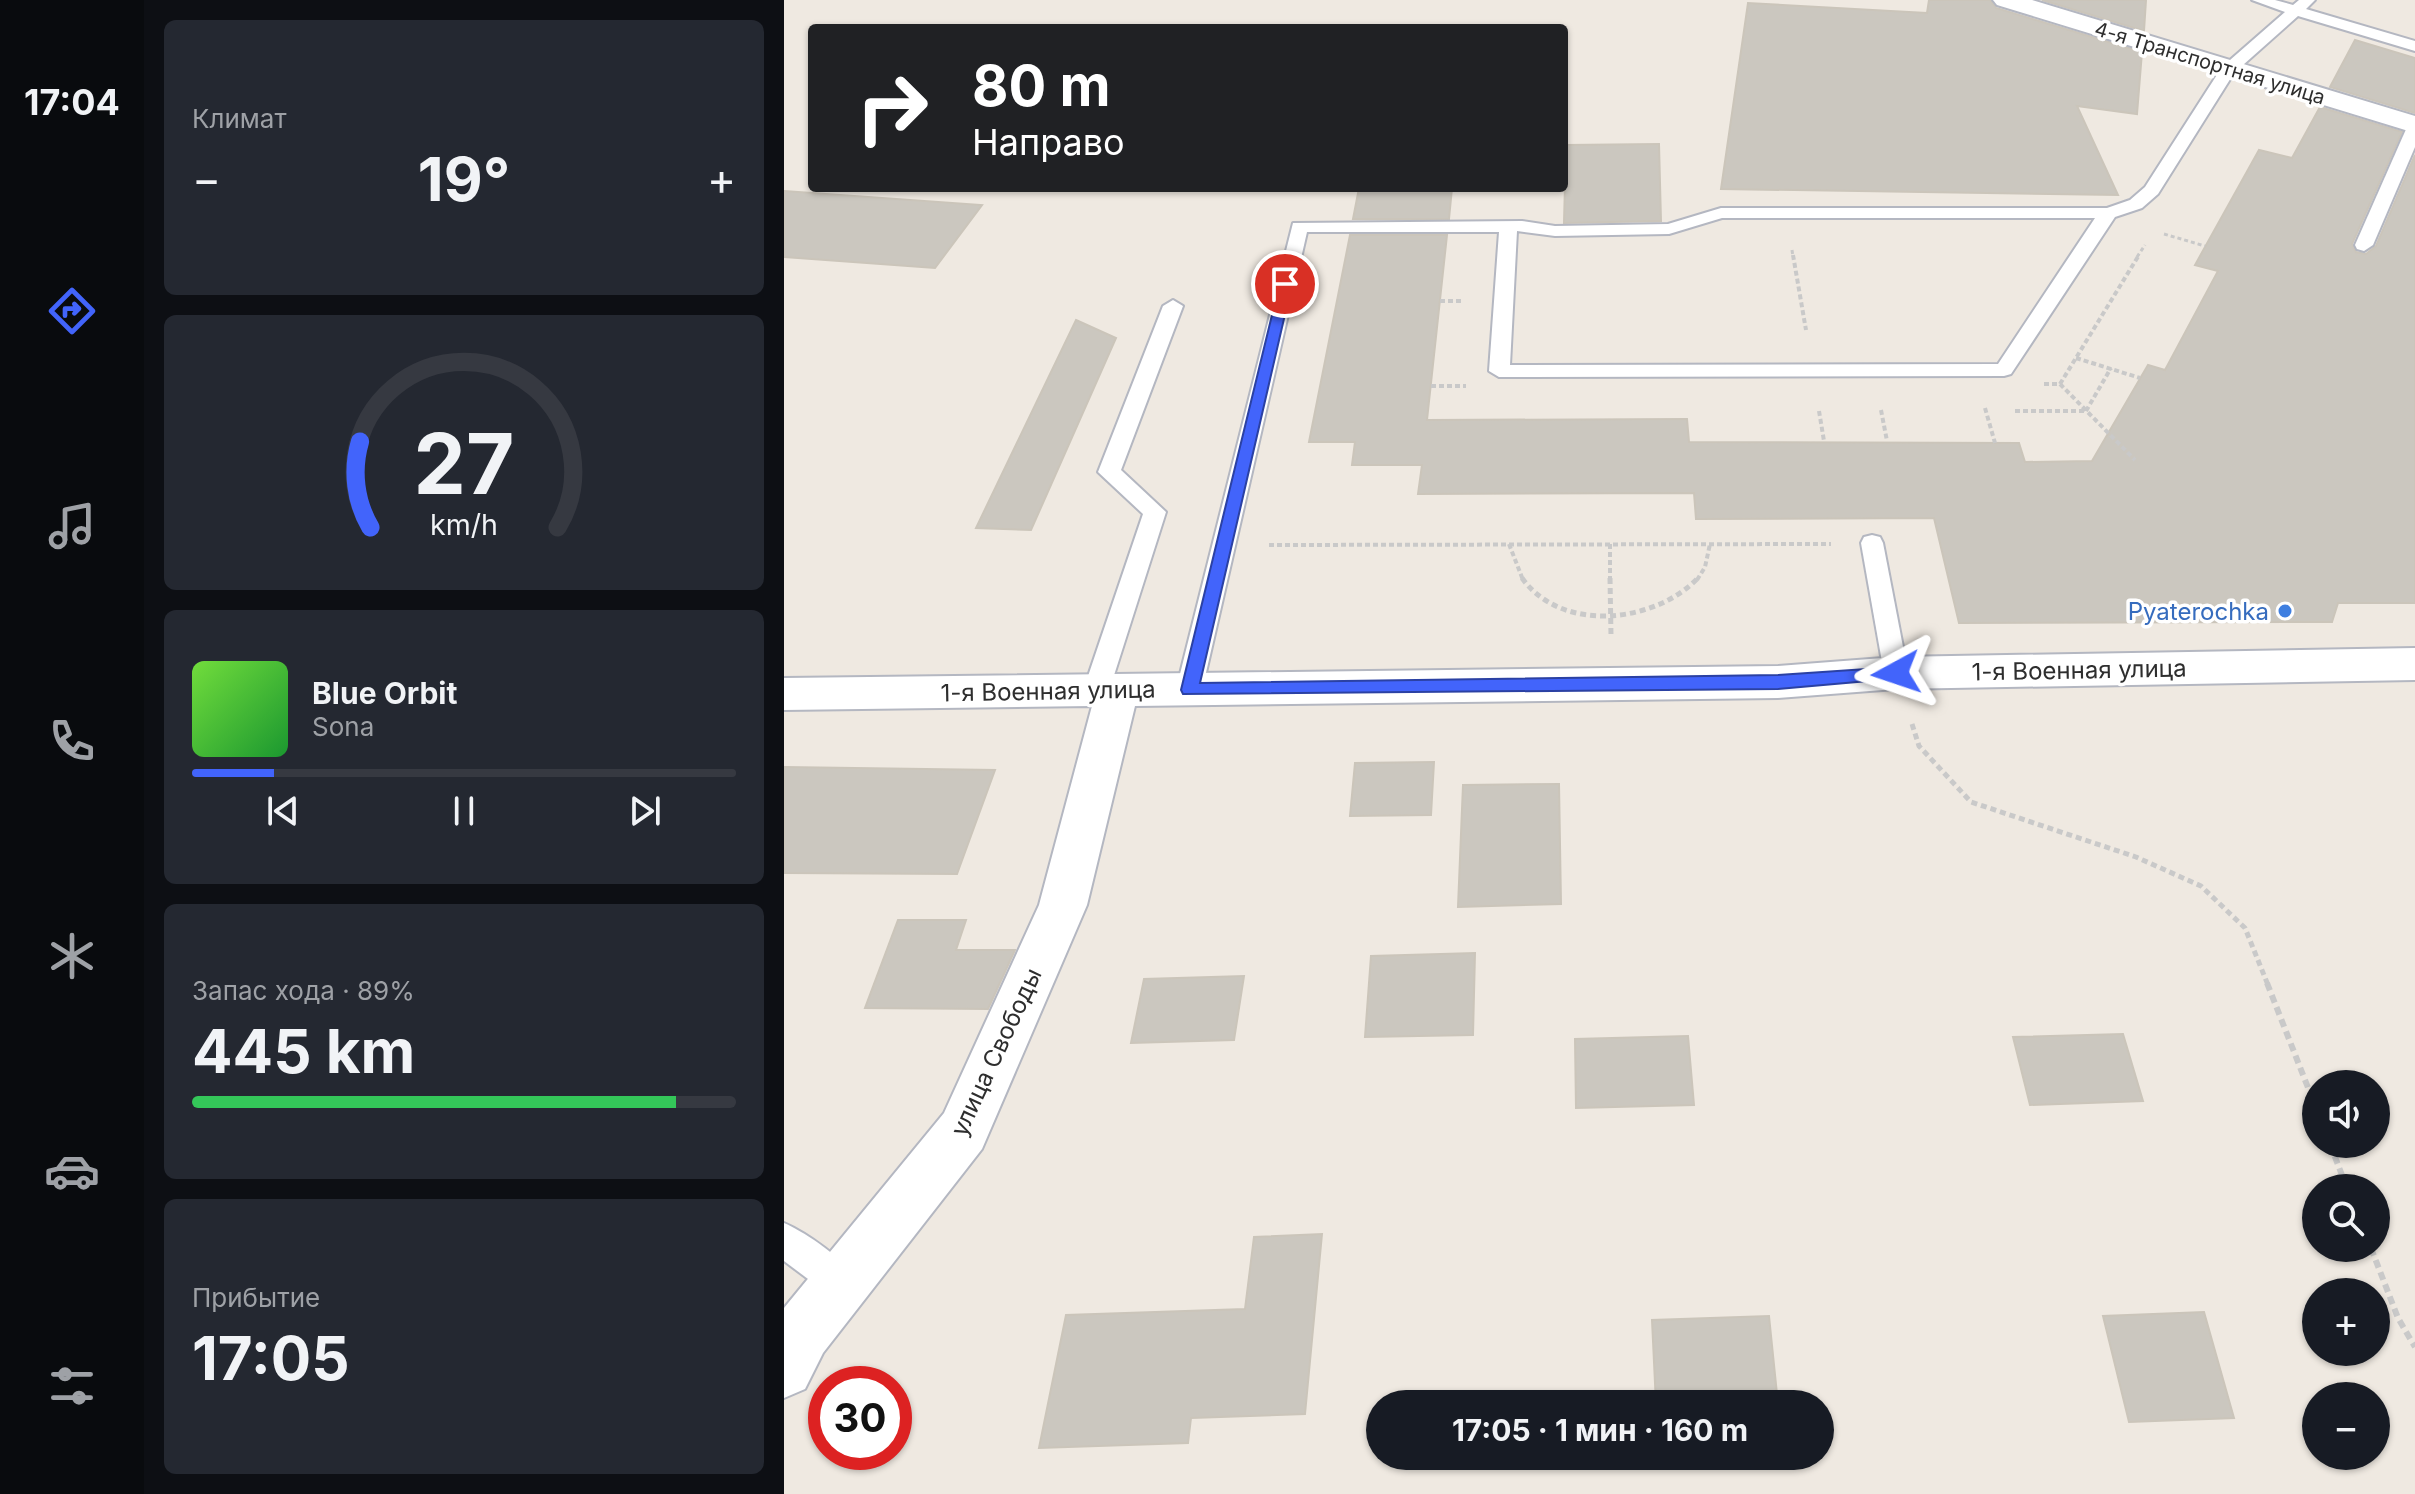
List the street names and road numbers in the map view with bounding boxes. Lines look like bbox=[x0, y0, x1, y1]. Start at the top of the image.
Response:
street label: 4-я Транспортная улица bbox=[2092, 16, 2328, 110]
street label: 1-я Военная улица bbox=[1971, 654, 2187, 686]
street label: 1-я Военная улица bbox=[940, 675, 1156, 707]
street label: улица Свободы bbox=[944, 963, 1048, 1141]

